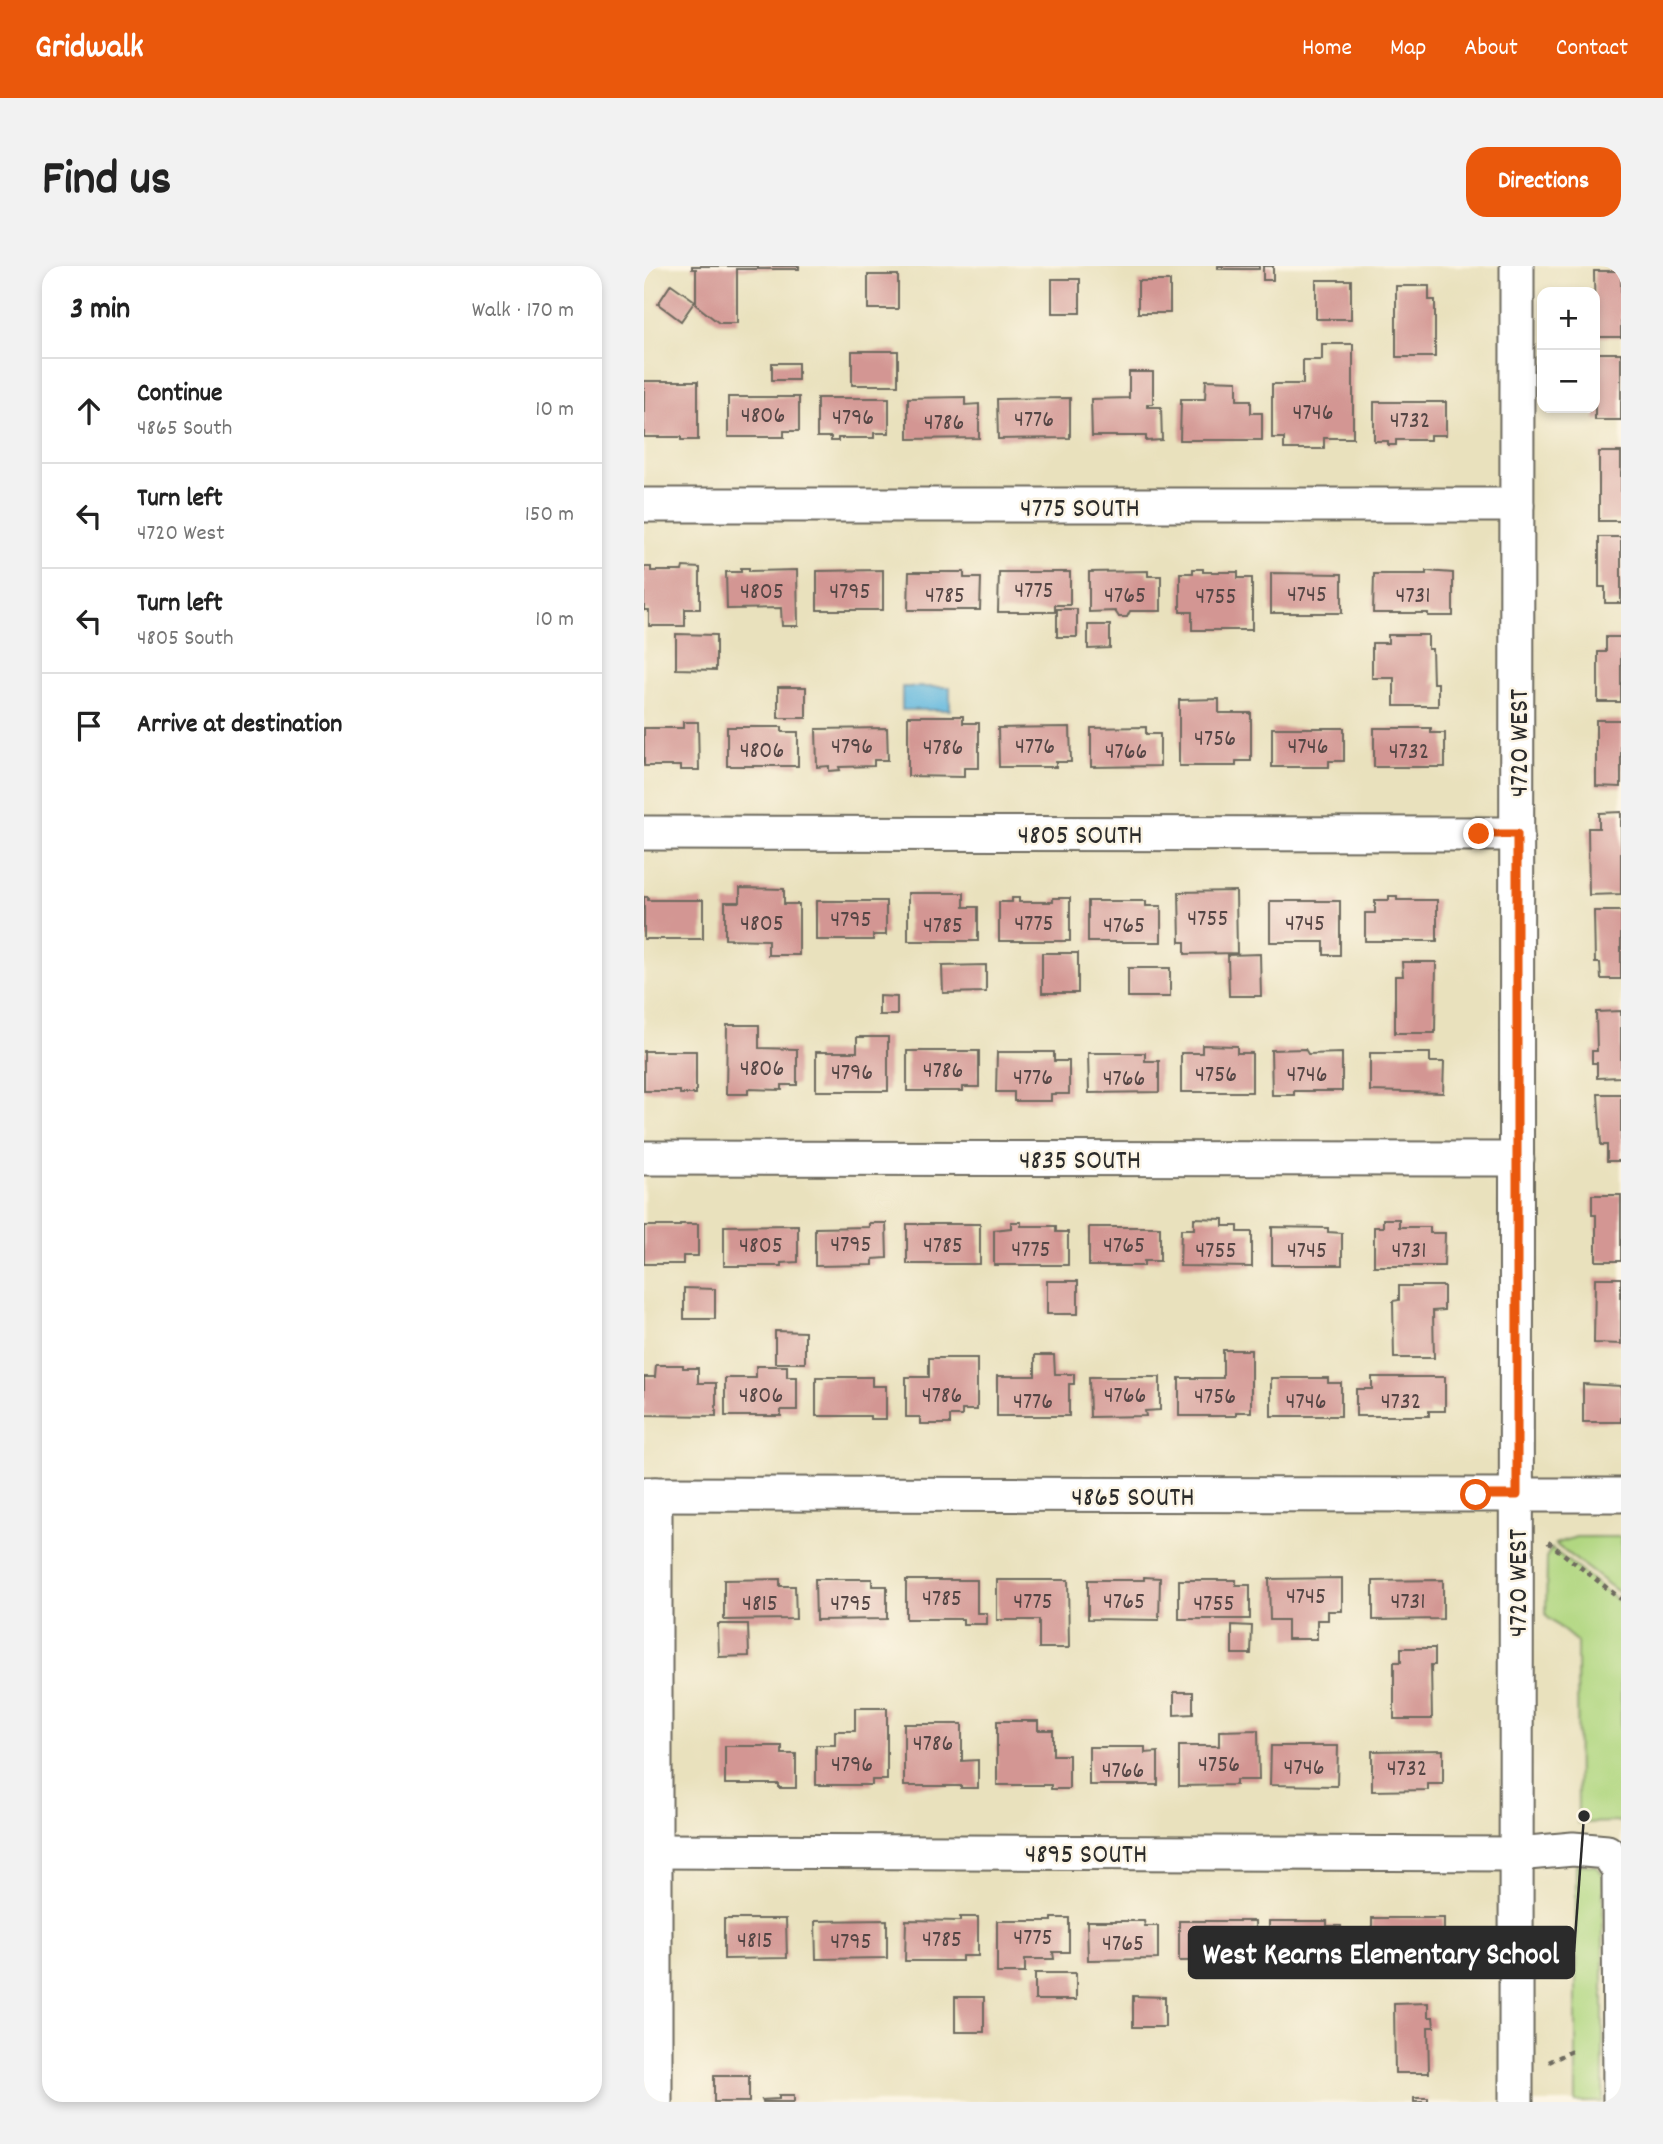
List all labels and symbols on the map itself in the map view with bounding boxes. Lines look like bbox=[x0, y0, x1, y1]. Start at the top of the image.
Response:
house number: 4746 bbox=[1293, 397, 1333, 431]
house number: 4806 bbox=[741, 400, 785, 434]
house number: 4796 bbox=[832, 402, 874, 436]
house number: 4776 bbox=[1014, 404, 1054, 438]
house number: 4732 bbox=[1390, 405, 1430, 439]
house number: 4786 bbox=[924, 407, 964, 441]
street label: 4775 SOUTH bbox=[1020, 491, 1140, 531]
house number: 4775 bbox=[1014, 575, 1054, 609]
house number: 4805 bbox=[740, 576, 784, 610]
house number: 4795 bbox=[829, 576, 871, 610]
house number: 4745 bbox=[1287, 579, 1327, 613]
house number: 4785 bbox=[925, 580, 965, 614]
house number: 4765 bbox=[1104, 580, 1146, 614]
house number: 4731 bbox=[1395, 580, 1431, 614]
house number: 4755 bbox=[1195, 581, 1237, 615]
street label: 4720 WEST bbox=[1502, 689, 1542, 797]
house number: 4756 bbox=[1194, 723, 1236, 757]
house number: 4796 bbox=[831, 731, 873, 765]
house number: 4776 bbox=[1015, 731, 1055, 765]
house number: 4746 bbox=[1288, 731, 1328, 765]
house number: 4786 bbox=[923, 732, 963, 766]
house number: 4806 bbox=[740, 735, 784, 769]
house number: 4766 bbox=[1105, 736, 1147, 770]
house number: 4732 bbox=[1389, 736, 1429, 770]
street label: 4805 SOUTH bbox=[1018, 818, 1142, 858]
route end bbox=[1463, 818, 1494, 849]
house number: 4755 bbox=[1187, 903, 1229, 937]
house number: 4795 bbox=[830, 904, 872, 938]
house number: 4805 bbox=[740, 908, 784, 942]
house number: 4775 bbox=[1014, 908, 1054, 942]
house number: 4745 bbox=[1285, 908, 1325, 942]
house number: 4785 bbox=[923, 910, 963, 944]
house number: 4765 bbox=[1103, 910, 1145, 944]
house number: 4806 bbox=[740, 1053, 784, 1087]
house number: 4786 bbox=[923, 1055, 963, 1089]
house number: 4796 bbox=[831, 1057, 873, 1091]
house number: 4756 bbox=[1195, 1059, 1237, 1093]
house number: 4746 bbox=[1287, 1059, 1327, 1093]
house number: 4776 bbox=[1013, 1062, 1053, 1096]
house number: 4766 bbox=[1103, 1063, 1145, 1097]
street label: 4835 SOUTH bbox=[1019, 1143, 1141, 1183]
house number: 4795 bbox=[830, 1229, 872, 1263]
house number: 4805 bbox=[739, 1230, 783, 1264]
house number: 4785 bbox=[923, 1230, 963, 1264]
house number: 4765 bbox=[1103, 1230, 1145, 1264]
house number: 4775 bbox=[1011, 1234, 1051, 1268]
house number: 4755 bbox=[1195, 1235, 1237, 1269]
house number: 4745 bbox=[1287, 1235, 1327, 1269]
house number: 4731 bbox=[1391, 1235, 1427, 1269]
house number: 4806 bbox=[739, 1380, 783, 1414]
house number: 4786 bbox=[922, 1380, 962, 1414]
house number: 4766 bbox=[1104, 1380, 1146, 1414]
house number: 4756 bbox=[1194, 1381, 1236, 1415]
house number: 4776 bbox=[1013, 1386, 1053, 1420]
house number: 4746 bbox=[1286, 1386, 1326, 1420]
house number: 4732 bbox=[1381, 1386, 1421, 1420]
route start bbox=[1460, 1479, 1491, 1510]
street label: 4865 SOUTH bbox=[1071, 1480, 1195, 1520]
street label: 4720 WEST bbox=[1501, 1529, 1541, 1637]
house number: 4745 bbox=[1286, 1581, 1326, 1615]
house number: 4785 bbox=[922, 1583, 962, 1617]
house number: 4775 bbox=[1013, 1586, 1053, 1620]
house number: 4765 bbox=[1103, 1586, 1145, 1620]
house number: 4731 bbox=[1390, 1586, 1426, 1620]
house number: 4815 bbox=[742, 1588, 778, 1622]
house number: 4795 bbox=[830, 1588, 872, 1622]
house number: 4755 bbox=[1193, 1588, 1235, 1622]
house number: 4786 bbox=[913, 1728, 953, 1762]
house number: 4796 bbox=[831, 1749, 873, 1783]
house number: 4756 bbox=[1198, 1749, 1240, 1783]
house number: 4746 bbox=[1284, 1752, 1324, 1786]
house number: 4732 bbox=[1387, 1753, 1427, 1787]
house number: 4766 bbox=[1102, 1755, 1144, 1789]
street label: 4895 SOUTH bbox=[1025, 1837, 1147, 1877]
house number: 4775 bbox=[1013, 1922, 1053, 1956]
house number: 4785 bbox=[922, 1924, 962, 1958]
house number: 4815 bbox=[737, 1925, 773, 1959]
house number: 4795 bbox=[830, 1926, 872, 1960]
callout: West Kearns Elementary School bbox=[1189, 1927, 1574, 1978]
house number: 4765 bbox=[1102, 1928, 1144, 1962]
text: West Kearns Elementary School bbox=[1203, 1936, 1560, 1979]

